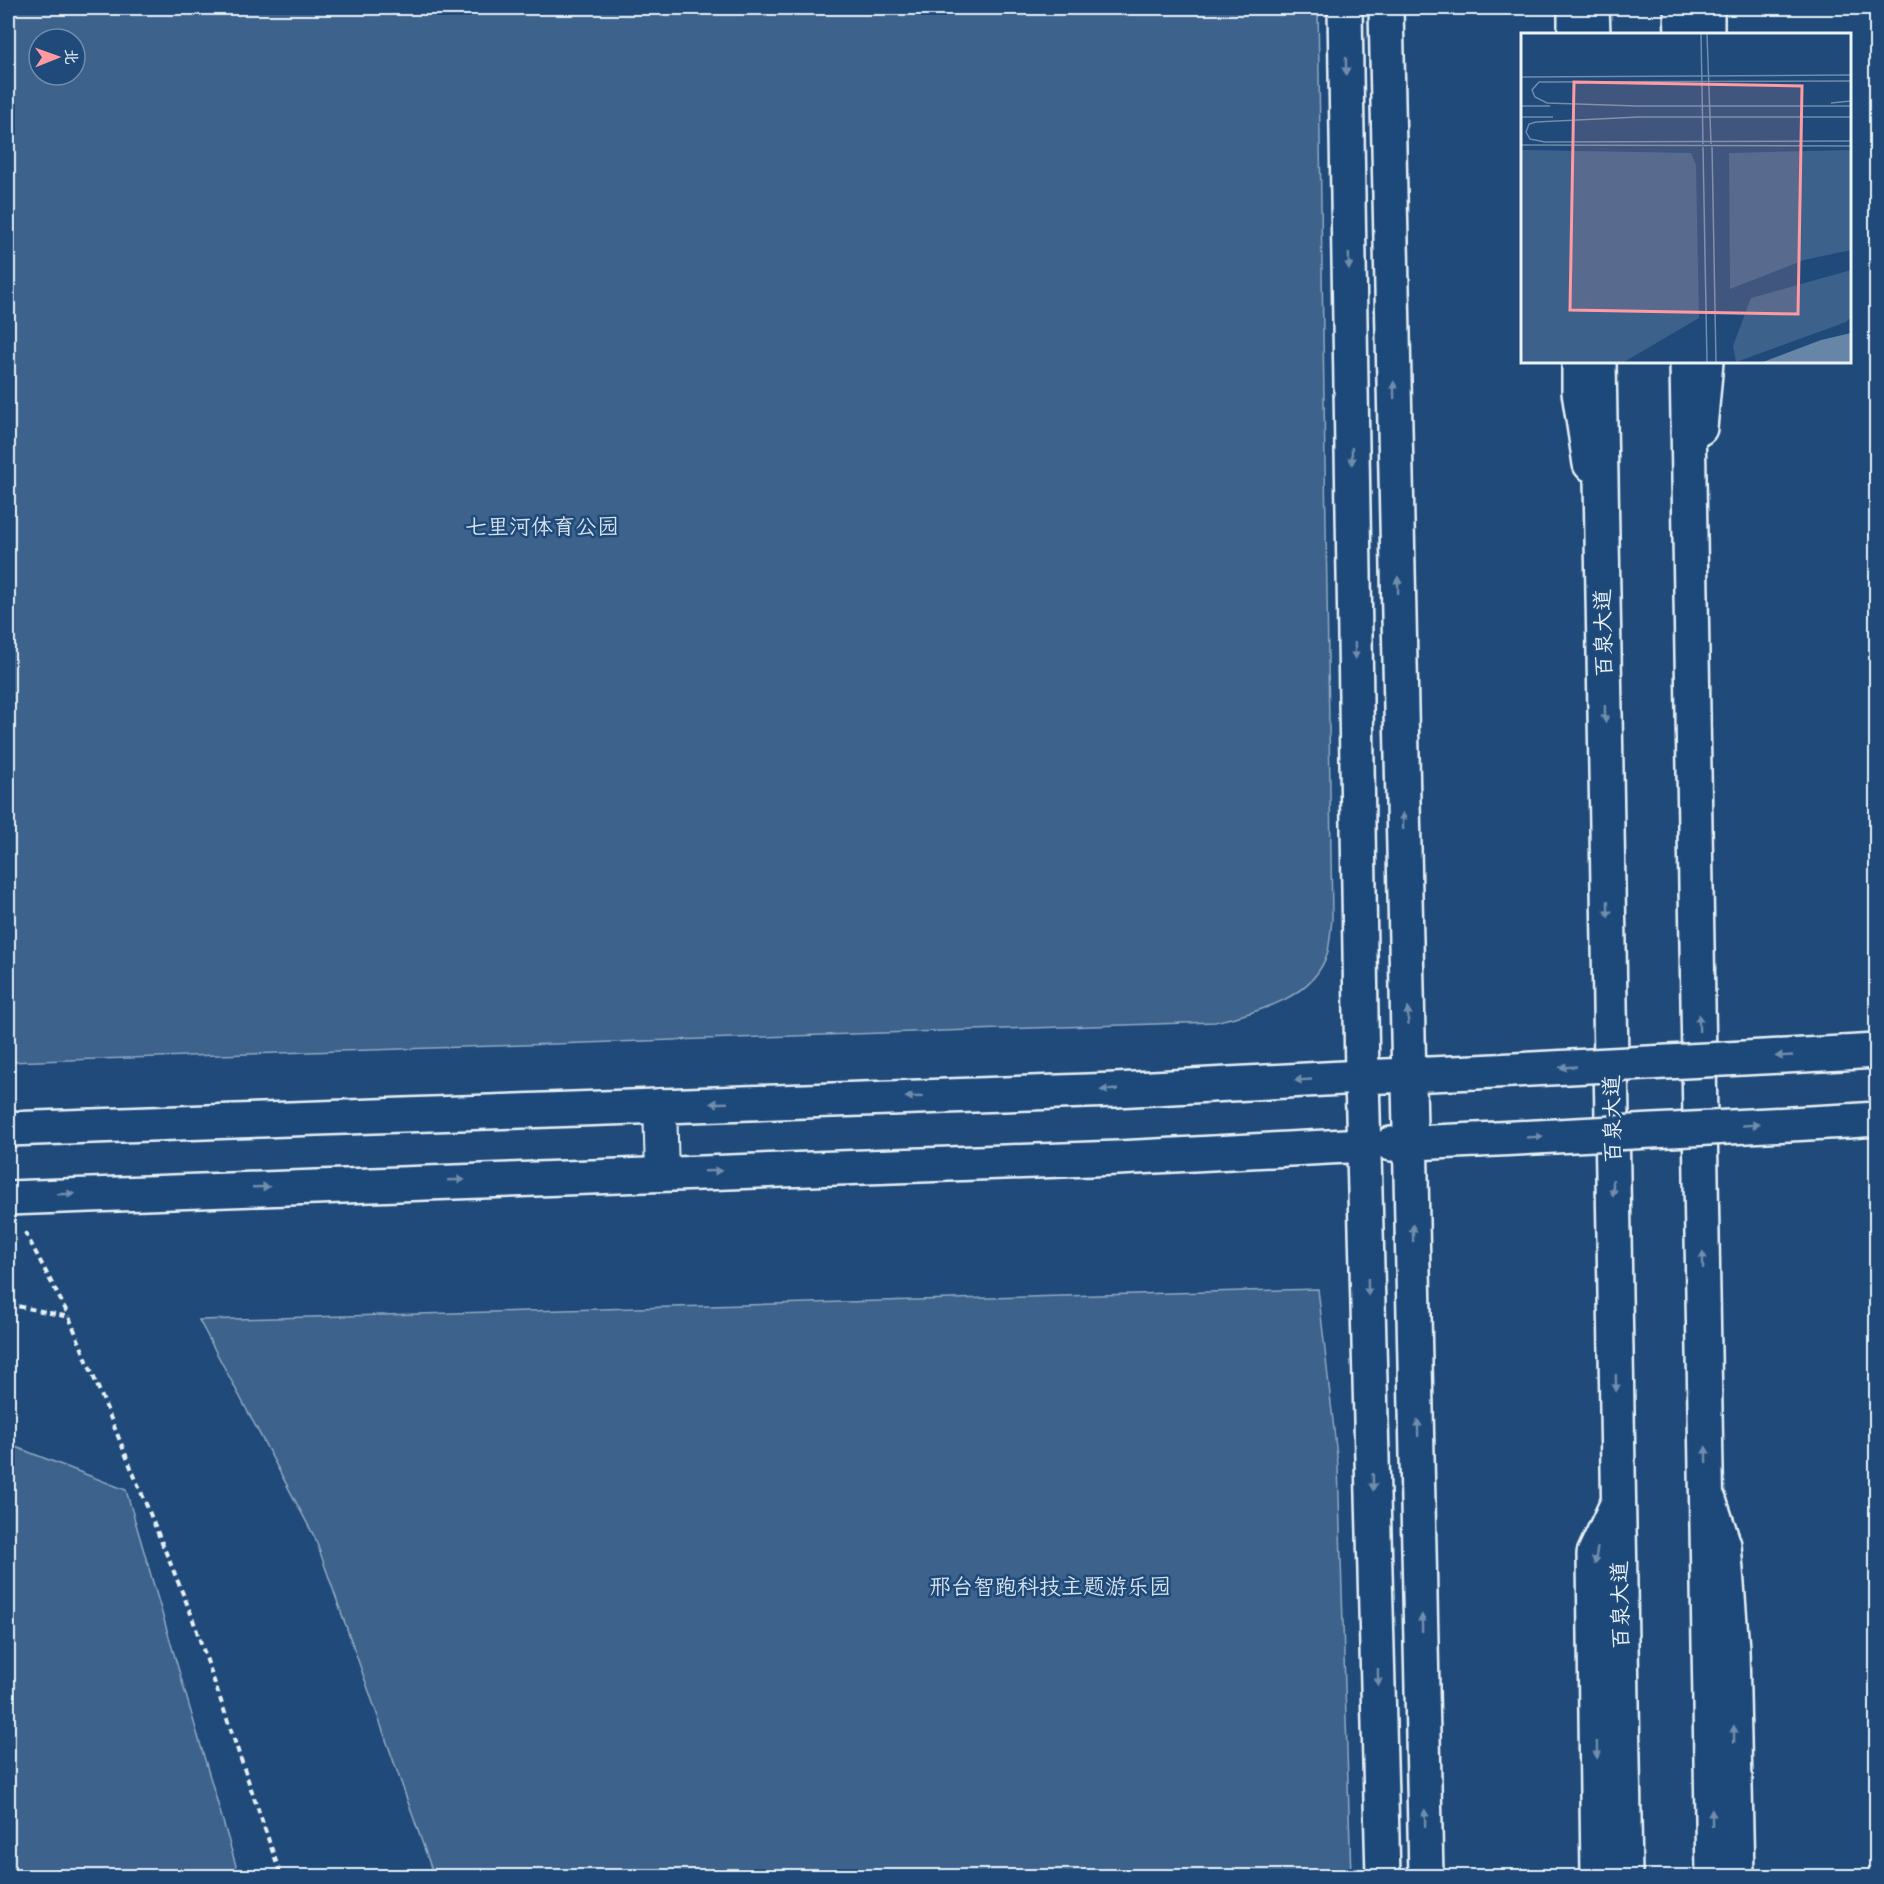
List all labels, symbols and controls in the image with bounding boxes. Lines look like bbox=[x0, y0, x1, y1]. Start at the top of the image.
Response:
north arrow bbox=[27, 27, 87, 87]
inset map bbox=[1521, 33, 1851, 363]
text: 北 bbox=[61, 49, 82, 65]
one-way arrow bbox=[1341, 56, 1351, 75]
one-way arrow bbox=[1344, 251, 1354, 270]
one-way arrow bbox=[1390, 380, 1399, 399]
one-way arrow bbox=[1347, 446, 1357, 465]
park label: 七里河体育公园 bbox=[465, 512, 619, 541]
one-way arrow bbox=[1394, 575, 1403, 594]
street label: 百泉大道 bbox=[1588, 589, 1618, 677]
one-way arrow bbox=[1350, 641, 1360, 660]
one-way arrow bbox=[1600, 704, 1609, 723]
one-way arrow bbox=[1399, 812, 1408, 831]
one-way arrow bbox=[1603, 899, 1613, 918]
one-way arrow bbox=[1403, 1007, 1412, 1026]
one-way arrow bbox=[1694, 1014, 1704, 1033]
one-way arrow bbox=[1774, 1051, 1793, 1060]
one-way arrow bbox=[1559, 1062, 1578, 1072]
street label: 百泉大道 bbox=[1597, 1075, 1627, 1163]
one-way arrow bbox=[1294, 1076, 1313, 1085]
one-way arrow bbox=[1099, 1086, 1118, 1095]
one-way arrow bbox=[904, 1092, 923, 1102]
one-way arrow bbox=[709, 1099, 728, 1108]
one-way arrow bbox=[1742, 1121, 1761, 1130]
one-way arrow bbox=[1526, 1132, 1545, 1141]
one-way arrow bbox=[704, 1167, 723, 1176]
one-way arrow bbox=[446, 1176, 465, 1185]
one-way arrow bbox=[1608, 1178, 1618, 1197]
one-way arrow bbox=[251, 1182, 270, 1192]
one-way arrow bbox=[56, 1189, 75, 1198]
one-way arrow bbox=[1409, 1224, 1418, 1243]
one-way arrow bbox=[1698, 1251, 1708, 1270]
one-way arrow bbox=[1364, 1278, 1373, 1297]
one-way arrow bbox=[1612, 1373, 1621, 1392]
one-way arrow bbox=[1414, 1419, 1423, 1438]
one-way arrow bbox=[1702, 1446, 1711, 1465]
one-way arrow bbox=[1369, 1473, 1378, 1492]
one-way arrow bbox=[1591, 1547, 1600, 1566]
street label: 百泉大道 bbox=[1605, 1561, 1635, 1649]
park label: 邢台智跑科技主题游乐园 bbox=[929, 1572, 1171, 1601]
one-way arrow bbox=[1417, 1614, 1427, 1633]
one-way arrow bbox=[1373, 1668, 1383, 1687]
one-way arrow bbox=[1729, 1725, 1739, 1744]
one-way arrow bbox=[1592, 1741, 1601, 1760]
one-way arrow bbox=[1421, 1809, 1430, 1828]
one-way arrow bbox=[1708, 1809, 1717, 1828]

